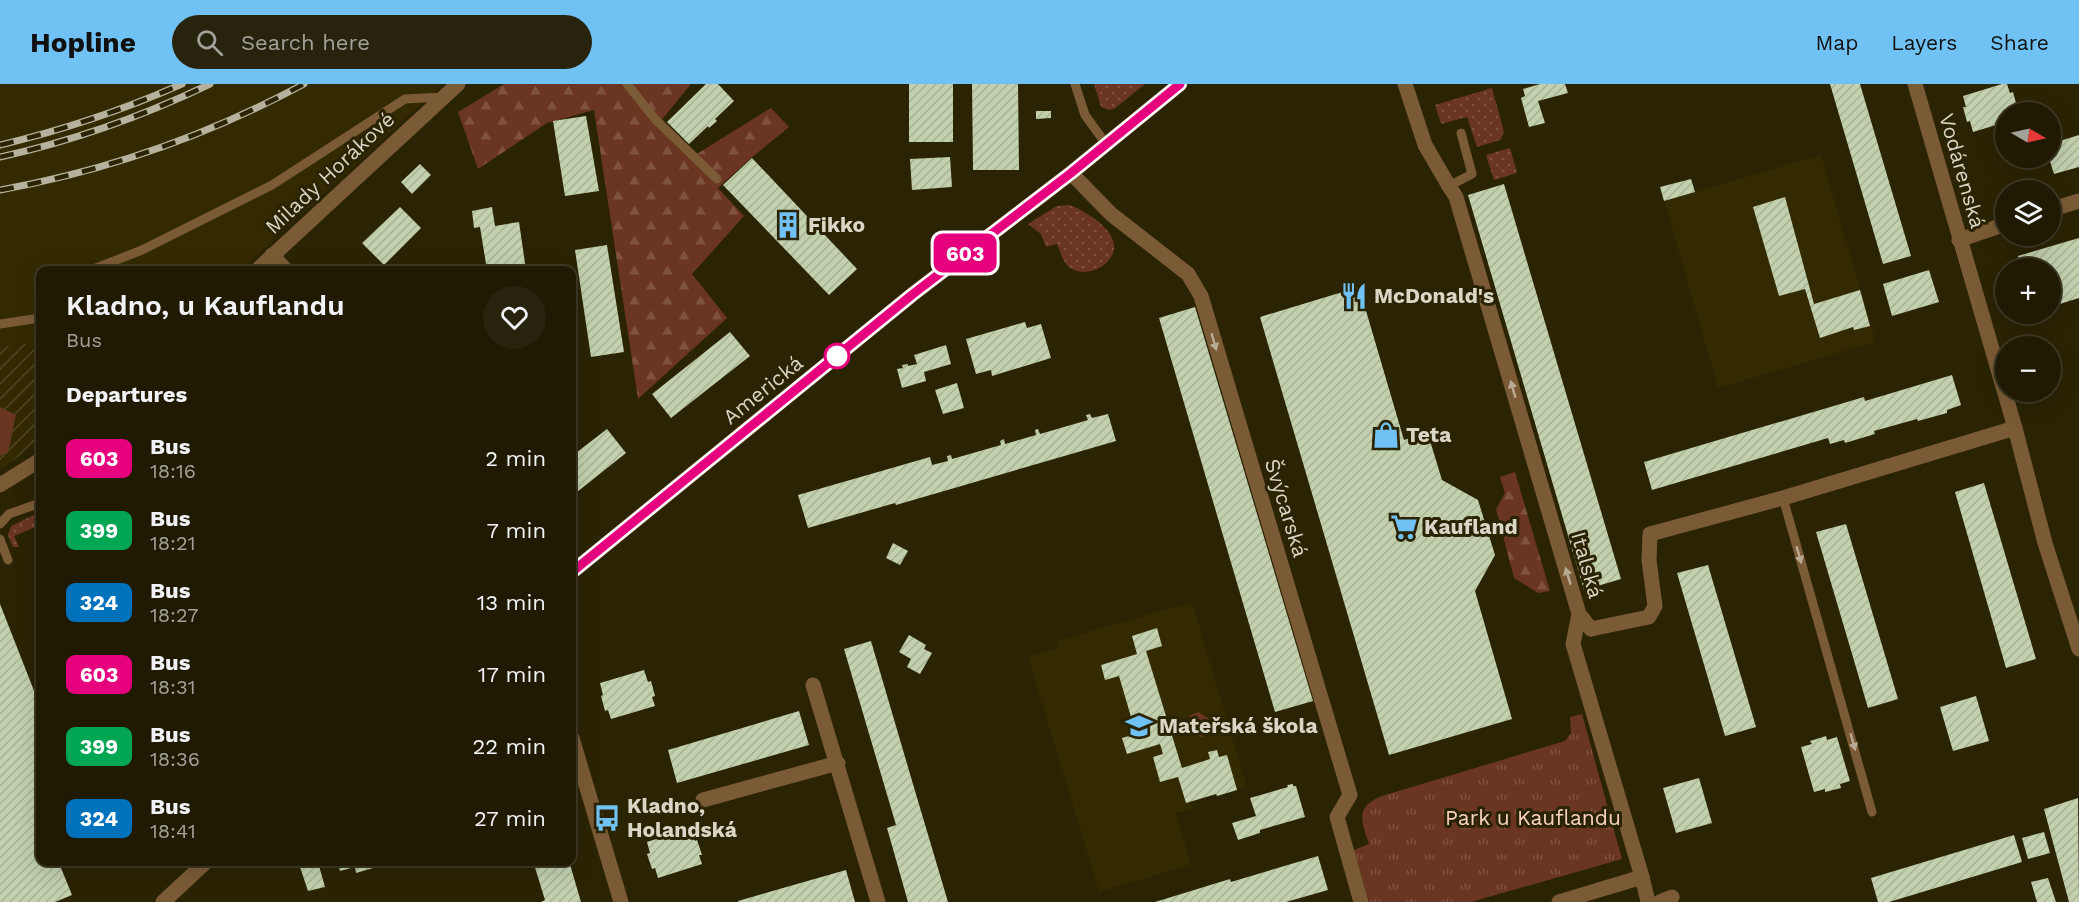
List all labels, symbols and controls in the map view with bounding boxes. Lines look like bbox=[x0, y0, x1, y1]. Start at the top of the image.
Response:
search box bbox=[172, 15, 592, 69]
text: Hopline bbox=[30, 26, 136, 59]
icon: search bbox=[193, 26, 226, 59]
text: Search here bbox=[241, 30, 370, 55]
text: Map bbox=[1815, 30, 1858, 55]
text: Layers bbox=[1891, 30, 1957, 55]
text: Share bbox=[1990, 30, 2049, 55]
north arrow bbox=[1995, 102, 2061, 168]
map controls bbox=[1995, 102, 2061, 402]
street label: Milady Horákové bbox=[260, 106, 399, 239]
street label: Vodárenská bbox=[1934, 111, 1991, 231]
button: layers bbox=[1995, 180, 2061, 246]
building icon: Fikko bbox=[773, 210, 803, 240]
place label: Fikko bbox=[808, 212, 865, 237]
line badge: 603 bbox=[930, 234, 1000, 272]
text: 603 bbox=[946, 241, 984, 266]
button: + bbox=[1995, 258, 2061, 324]
restaurant icon: McDonald's bbox=[1339, 281, 1369, 311]
place label: McDonald's bbox=[1374, 283, 1494, 308]
button: heart bbox=[483, 286, 546, 349]
text: Kladno, u Kauflandu bbox=[66, 289, 344, 322]
text: Bus bbox=[66, 328, 102, 352]
one-way arrow bbox=[1210, 333, 1220, 351]
button: − bbox=[1995, 336, 2061, 402]
unlabelled marker bbox=[824, 343, 850, 369]
street label: Americká bbox=[718, 350, 808, 429]
one-way arrow bbox=[1507, 380, 1517, 398]
text: Departures bbox=[66, 382, 187, 407]
shop icon: Teta bbox=[1371, 420, 1401, 450]
place label: Teta bbox=[1406, 422, 1452, 447]
text: Bus bbox=[150, 434, 190, 459]
text: 603 bbox=[80, 446, 118, 471]
text: 2 min bbox=[485, 446, 546, 471]
street label: Švýcarská bbox=[1260, 456, 1313, 560]
text: 18:16 bbox=[150, 459, 196, 483]
text: Bus bbox=[150, 506, 190, 531]
supermarket icon: Kaufland bbox=[1389, 512, 1419, 542]
place label: Kaufland bbox=[1424, 514, 1518, 539]
text: 399 bbox=[80, 518, 118, 543]
text: 7 min bbox=[486, 518, 546, 543]
street label: Italská bbox=[1566, 529, 1609, 601]
text: 18:21 bbox=[150, 531, 196, 555]
one-way arrow bbox=[1795, 546, 1804, 564]
one-way arrow bbox=[1563, 567, 1572, 585]
text: Bus bbox=[150, 578, 190, 603]
text: 324 bbox=[80, 590, 118, 615]
text: 13 min bbox=[477, 590, 546, 615]
text: 18:27 bbox=[150, 603, 199, 627]
text: Bus bbox=[150, 650, 190, 675]
text: 603 bbox=[80, 662, 118, 687]
text: 17 min bbox=[478, 662, 546, 687]
text: 18:31 bbox=[150, 675, 196, 699]
school or university icon: Mateřská škola bbox=[1124, 711, 1154, 741]
place label: Mateřská škola bbox=[1159, 713, 1318, 738]
text: Bus bbox=[150, 722, 190, 747]
one-way arrow bbox=[1849, 733, 1858, 751]
text: 399 bbox=[80, 734, 118, 759]
text: 22 min bbox=[472, 734, 546, 759]
text: 18:36 bbox=[150, 747, 200, 771]
place label: Kladno, Holandská bbox=[627, 793, 738, 842]
text: Bus bbox=[150, 794, 190, 819]
bus stop icon: Kladno, Holandská bbox=[592, 803, 622, 833]
park label: Park u Kauflandu bbox=[1445, 805, 1621, 830]
text: 324 bbox=[80, 806, 118, 831]
text: 27 min bbox=[474, 806, 546, 831]
text: 18:41 bbox=[150, 819, 196, 843]

